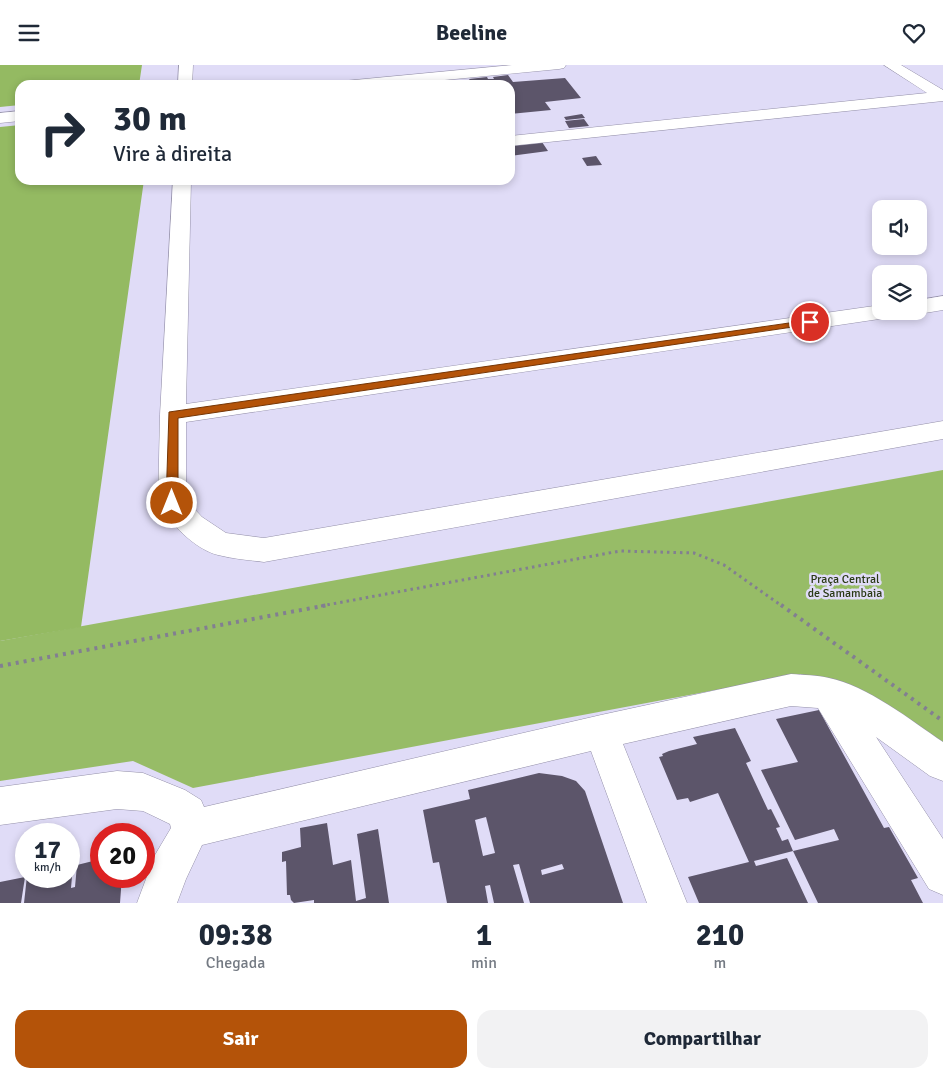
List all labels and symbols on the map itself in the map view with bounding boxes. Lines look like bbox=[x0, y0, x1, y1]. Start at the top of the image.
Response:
pin bbox=[789, 301, 831, 343]
position arrow bbox=[145, 476, 197, 528]
park label: Praça Central de Samambaia bbox=[808, 572, 882, 601]
speed limit sign: 20 bbox=[90, 823, 155, 888]

